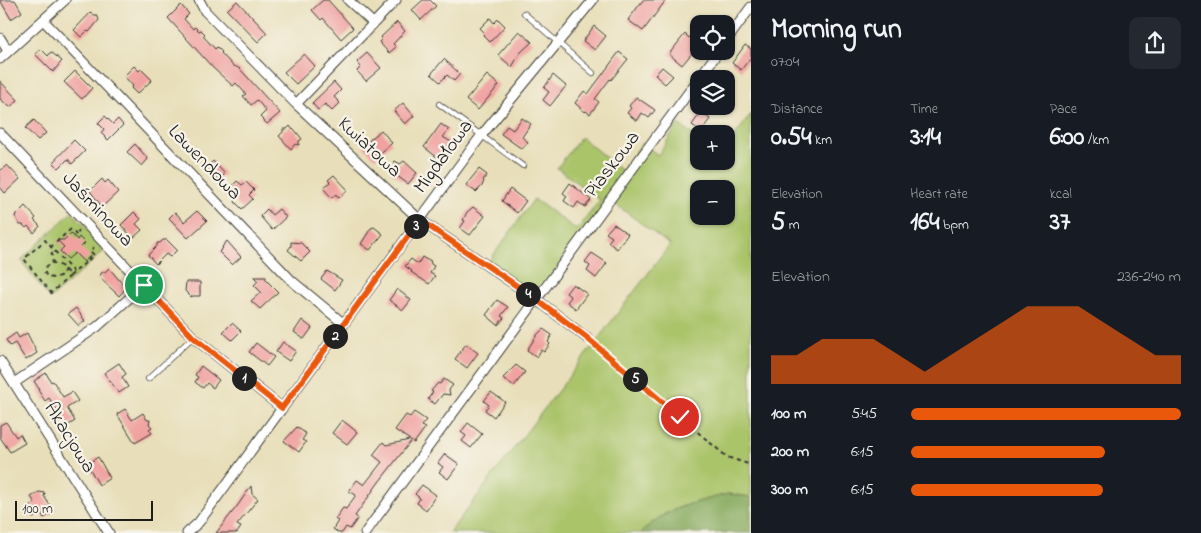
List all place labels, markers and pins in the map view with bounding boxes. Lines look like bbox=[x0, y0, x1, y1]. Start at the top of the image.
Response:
pin: 3 bbox=[404, 214, 428, 238]
pin bbox=[123, 264, 165, 306]
pin: 4 bbox=[516, 282, 540, 306]
pin: 2 bbox=[322, 324, 348, 348]
pin: 1 bbox=[232, 366, 256, 390]
pin: 5 bbox=[622, 366, 648, 392]
pin bbox=[659, 396, 701, 438]

